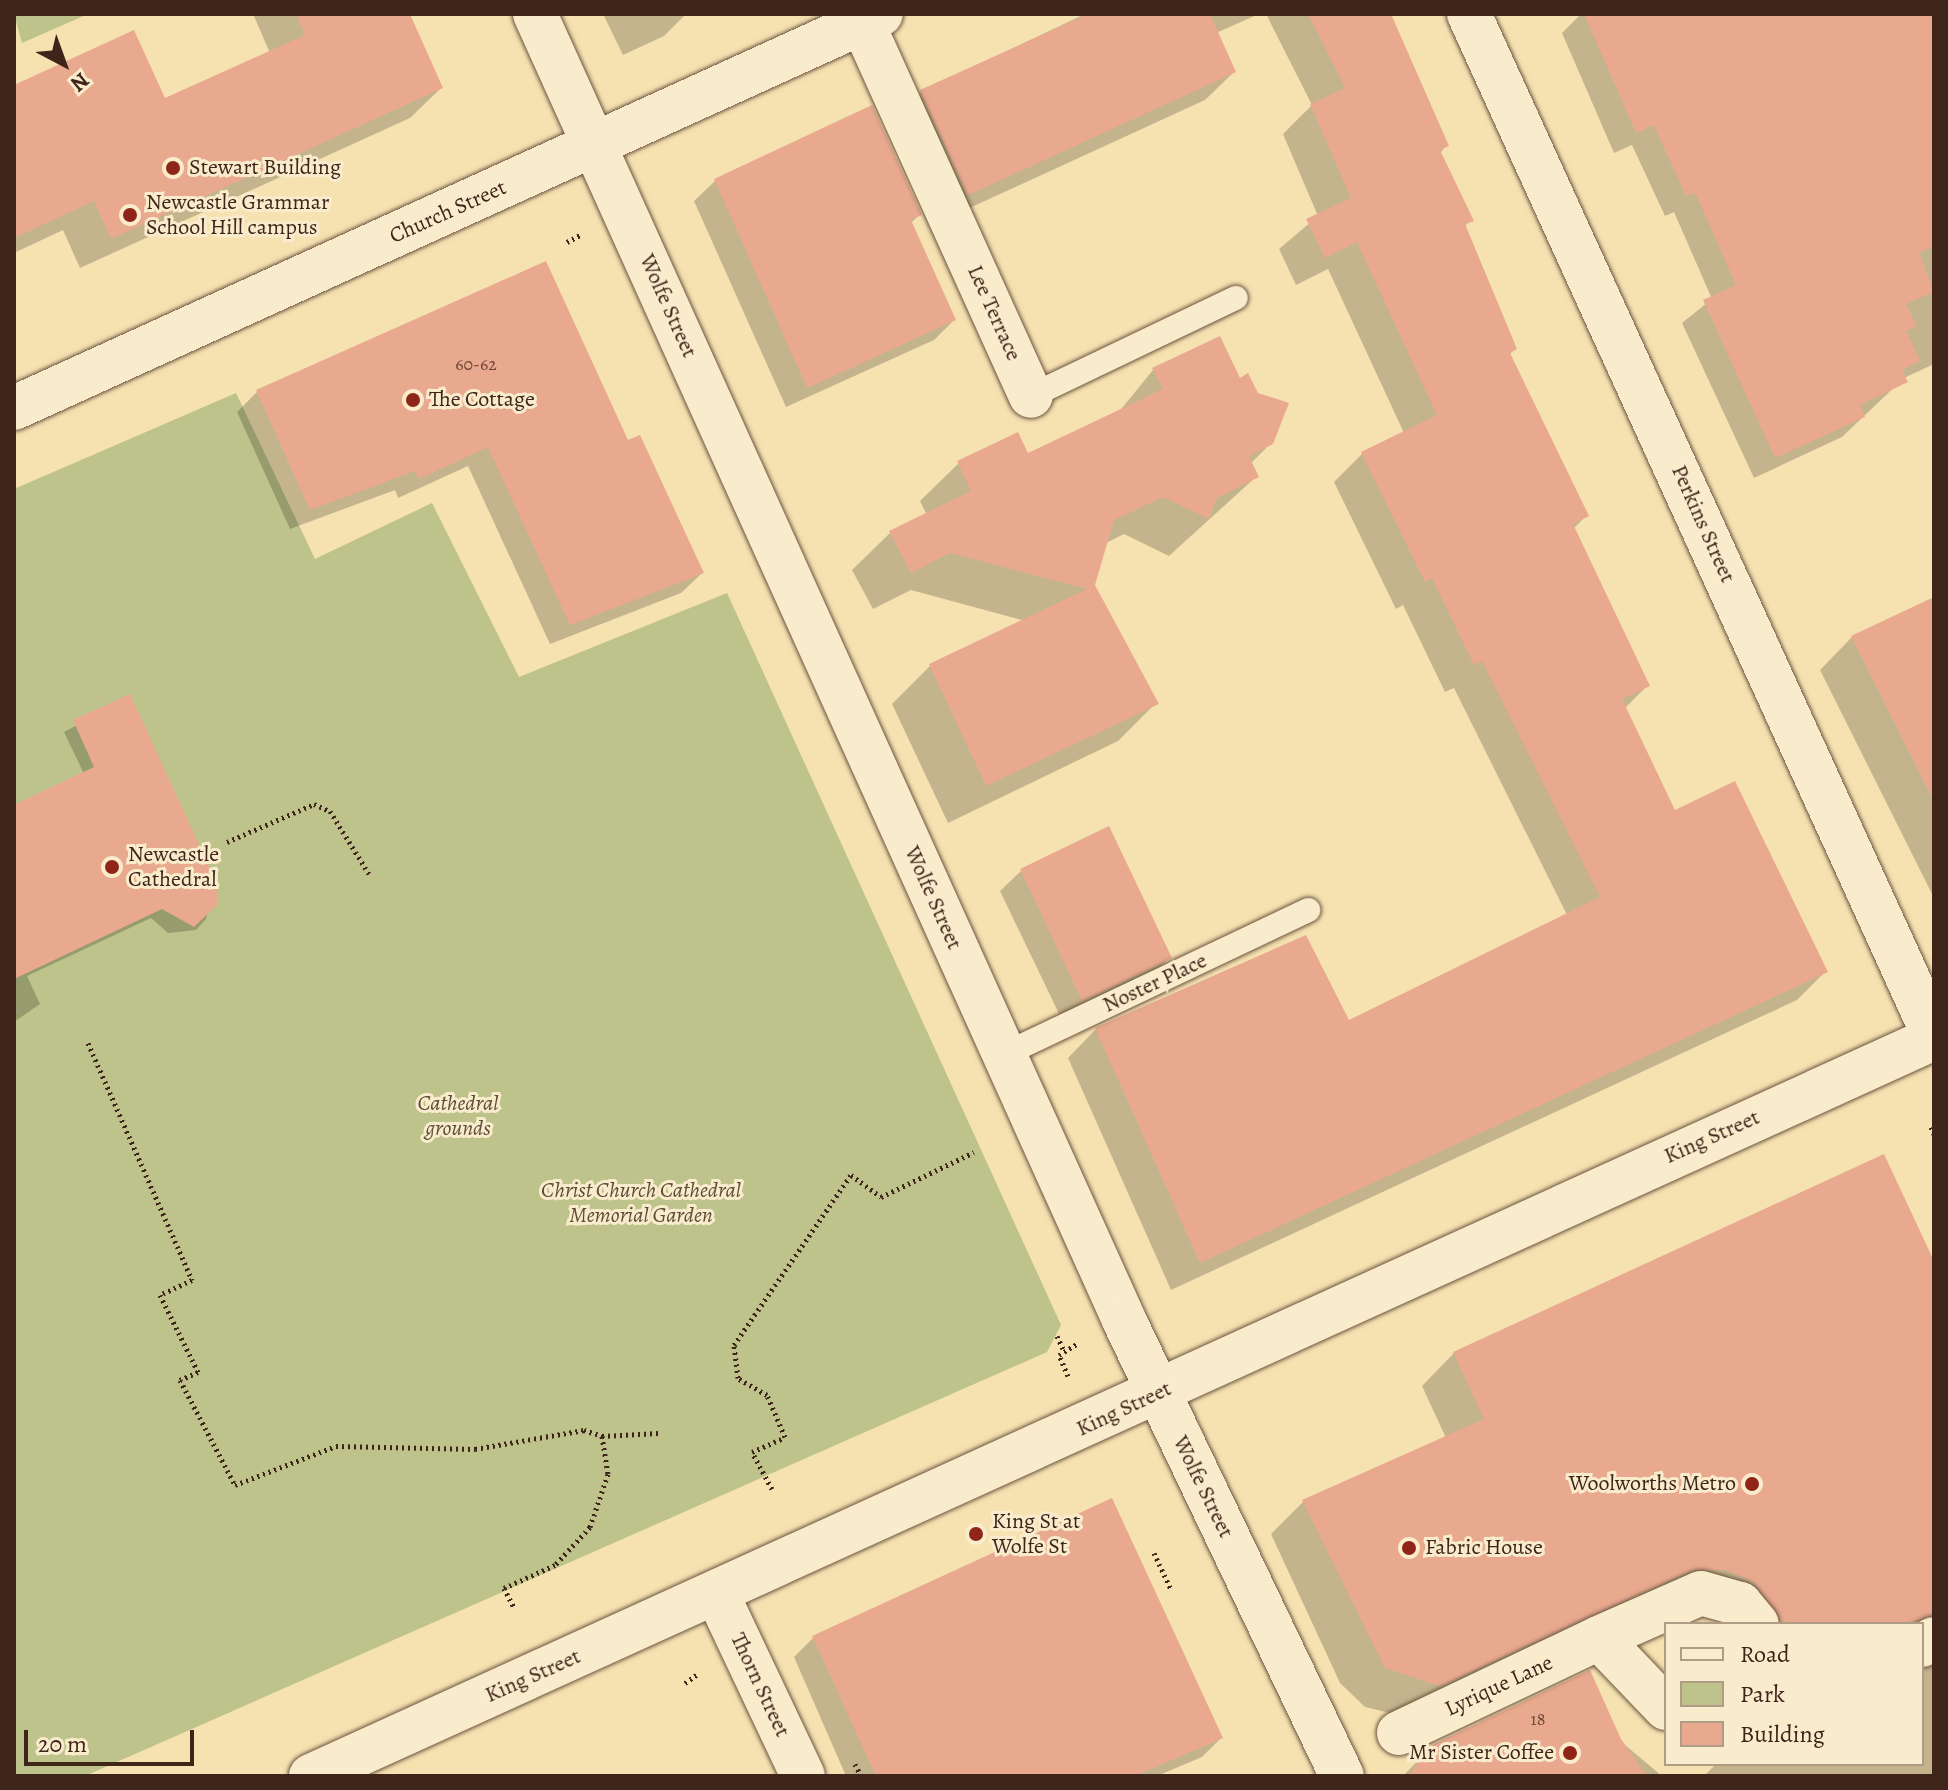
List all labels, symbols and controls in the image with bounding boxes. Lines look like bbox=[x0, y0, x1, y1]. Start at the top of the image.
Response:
north arrow bbox=[24, 24, 104, 104]
text: N bbox=[64, 66, 96, 99]
place label: Stewart Building bbox=[189, 155, 341, 181]
marker: Stewart Building bbox=[164, 159, 182, 177]
street label: Church Street bbox=[385, 174, 511, 250]
place label: Newcastle Grammar School Hill campus bbox=[146, 189, 329, 240]
marker: Newcastle Grammar School Hill campus bbox=[121, 206, 139, 224]
street label: Wolfe Street bbox=[633, 250, 703, 362]
street label: Lee Terrace bbox=[961, 261, 1027, 365]
house number: 60-62 bbox=[455, 353, 497, 375]
place label: The Cottage bbox=[429, 387, 535, 413]
marker: The Cottage bbox=[404, 391, 422, 409]
street label: Perkins Street bbox=[1665, 461, 1741, 587]
place label: Newcastle Cathedral bbox=[128, 841, 219, 892]
street label: Wolfe Street bbox=[898, 842, 968, 954]
marker: Newcastle Cathedral bbox=[103, 858, 121, 876]
street label: Noster Place bbox=[1099, 947, 1211, 1019]
park label: Cathedral grounds bbox=[417, 1090, 499, 1142]
street label: King Street bbox=[1660, 1104, 1764, 1170]
park label: Christ Church Cathedral Memorial Garden bbox=[541, 1177, 741, 1228]
street label: King Street bbox=[1072, 1376, 1176, 1442]
street label: Wolfe Street bbox=[1167, 1432, 1239, 1542]
place label: Woolworths Metro bbox=[1569, 1471, 1736, 1497]
marker: Woolworths Metro bbox=[1743, 1475, 1761, 1493]
place label: King St at Wolfe St bbox=[992, 1508, 1080, 1560]
marker: King St at Wolfe St bbox=[967, 1525, 985, 1543]
place label: Fabric House bbox=[1425, 1535, 1543, 1561]
marker: Fabric House bbox=[1400, 1539, 1418, 1557]
legend bbox=[1664, 1622, 1924, 1766]
street label: Thorn Street bbox=[724, 1629, 796, 1741]
text: Road bbox=[1740, 1638, 1790, 1670]
street label: King Street bbox=[481, 1643, 585, 1709]
street label: Lyrique Lane bbox=[1441, 1650, 1557, 1722]
text: Park bbox=[1740, 1678, 1785, 1710]
house number: 18 bbox=[1531, 1708, 1545, 1730]
scale bar bbox=[28, 1714, 198, 1764]
text: Building bbox=[1740, 1718, 1825, 1750]
text: 20 m bbox=[38, 1728, 87, 1760]
place label: Mr Sister Coffee bbox=[1409, 1740, 1554, 1766]
marker: Mr Sister Coffee bbox=[1561, 1744, 1579, 1762]

